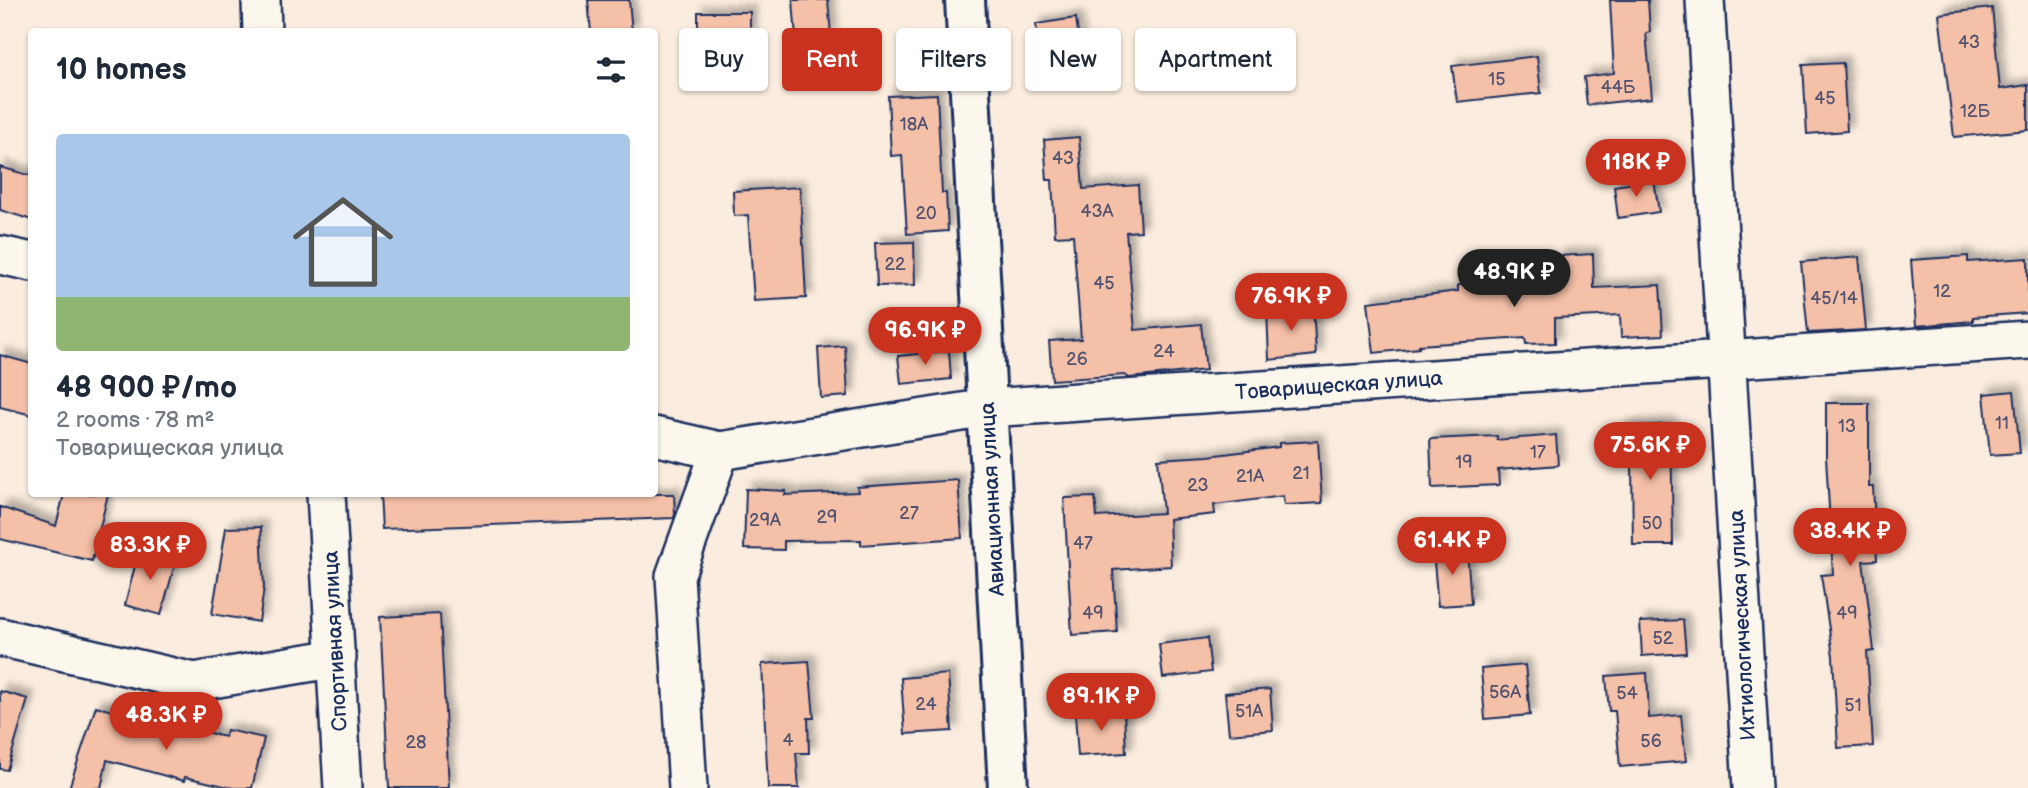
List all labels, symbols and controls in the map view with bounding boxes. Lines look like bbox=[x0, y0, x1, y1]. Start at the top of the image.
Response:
chip: Buy bbox=[679, 28, 768, 91]
chip: Rent bbox=[782, 28, 882, 91]
chip: Filters bbox=[896, 28, 1011, 91]
chip: New bbox=[1025, 28, 1121, 91]
chip: Apartment bbox=[1135, 28, 1296, 91]
house number: 43 bbox=[1958, 32, 1980, 53]
icon: filters bbox=[592, 51, 630, 89]
text: 10 homes bbox=[56, 52, 187, 88]
house number: 15 bbox=[1488, 69, 1506, 90]
house number: 44Б bbox=[1601, 77, 1636, 98]
house number: 45 bbox=[1814, 88, 1836, 109]
house number: 12Б bbox=[1960, 101, 1991, 122]
house number: 18А bbox=[900, 114, 928, 135]
pin: 118K ₽ bbox=[1579, 140, 1693, 199]
house number: 43 bbox=[1052, 148, 1074, 169]
text: 118K ₽ bbox=[1602, 148, 1670, 176]
icon: home bbox=[280, 179, 406, 305]
house number: 43А bbox=[1081, 201, 1114, 222]
house number: 20 bbox=[915, 203, 937, 224]
pin: 48.9K ₽ bbox=[1449, 250, 1579, 309]
house number: 22 bbox=[884, 254, 906, 275]
text: 48.9K ₽ bbox=[1473, 258, 1555, 286]
house number: 45 bbox=[1093, 273, 1115, 294]
pin: 76.9K ₽ bbox=[1226, 274, 1356, 333]
house number: 12 bbox=[1933, 281, 1951, 302]
text: 76.9K ₽ bbox=[1251, 282, 1331, 310]
house number: 45/14 bbox=[1810, 288, 1858, 309]
pin: 96.9K ₽ bbox=[860, 308, 990, 367]
text: 96.9K ₽ bbox=[884, 316, 966, 344]
house number: 24 bbox=[1153, 341, 1175, 362]
house number: 26 bbox=[1066, 349, 1088, 370]
street label: Товарищеская улица bbox=[1234, 366, 1444, 405]
text: 48 900 ₽/mo bbox=[56, 370, 237, 406]
street label: Авиационная улица bbox=[975, 401, 1010, 598]
text: 2 rooms · 78 m² bbox=[56, 406, 214, 434]
house number: 11 bbox=[1995, 413, 2009, 434]
house number: 13 bbox=[1838, 416, 1856, 437]
pin: 75.6K ₽ bbox=[1585, 422, 1715, 482]
text: 75.6K ₽ bbox=[1610, 431, 1690, 459]
text: Товарищеская улица bbox=[56, 434, 284, 462]
house number: 17 bbox=[1530, 442, 1546, 463]
house number: 19 bbox=[1455, 452, 1473, 473]
house number: 21 bbox=[1292, 463, 1310, 484]
house number: 21А bbox=[1236, 466, 1264, 487]
house number: 23 bbox=[1187, 475, 1209, 496]
house number: 27 bbox=[899, 503, 919, 524]
house number: 29 bbox=[816, 507, 838, 528]
street label: Ихтиологическая улица bbox=[1724, 508, 1761, 741]
pin: 38.4K ₽ bbox=[1785, 508, 1915, 568]
house number: 29А bbox=[749, 510, 781, 531]
house number: 50 bbox=[1642, 513, 1662, 534]
text: 38.4K ₽ bbox=[1809, 517, 1891, 545]
pin: 61.4K ₽ bbox=[1387, 518, 1517, 577]
pin: 83.3K ₽ bbox=[85, 522, 215, 582]
text: 61.4K ₽ bbox=[1413, 526, 1491, 554]
text: 83.3K ₽ bbox=[110, 531, 190, 559]
house number: 47 bbox=[1073, 533, 1093, 554]
street label: Спортивная улица bbox=[318, 549, 353, 732]
house number: 49 bbox=[1082, 603, 1104, 624]
house number: 49 bbox=[1836, 603, 1858, 624]
house number: 52 bbox=[1653, 628, 1674, 649]
pin: 89.1K ₽ bbox=[1036, 674, 1166, 733]
text: 89.1K ₽ bbox=[1062, 682, 1140, 710]
house number: 56А bbox=[1489, 682, 1521, 703]
house number: 54 bbox=[1616, 683, 1638, 704]
pin: 48.3K ₽ bbox=[101, 692, 231, 752]
house number: 24 bbox=[915, 694, 937, 715]
house number: 51 bbox=[1844, 695, 1862, 716]
text: 48.3K ₽ bbox=[125, 701, 207, 729]
house number: 51А bbox=[1235, 701, 1263, 722]
house number: 4 bbox=[783, 730, 794, 751]
house number: 56 bbox=[1640, 731, 1662, 752]
house number: 28 bbox=[405, 732, 427, 753]

